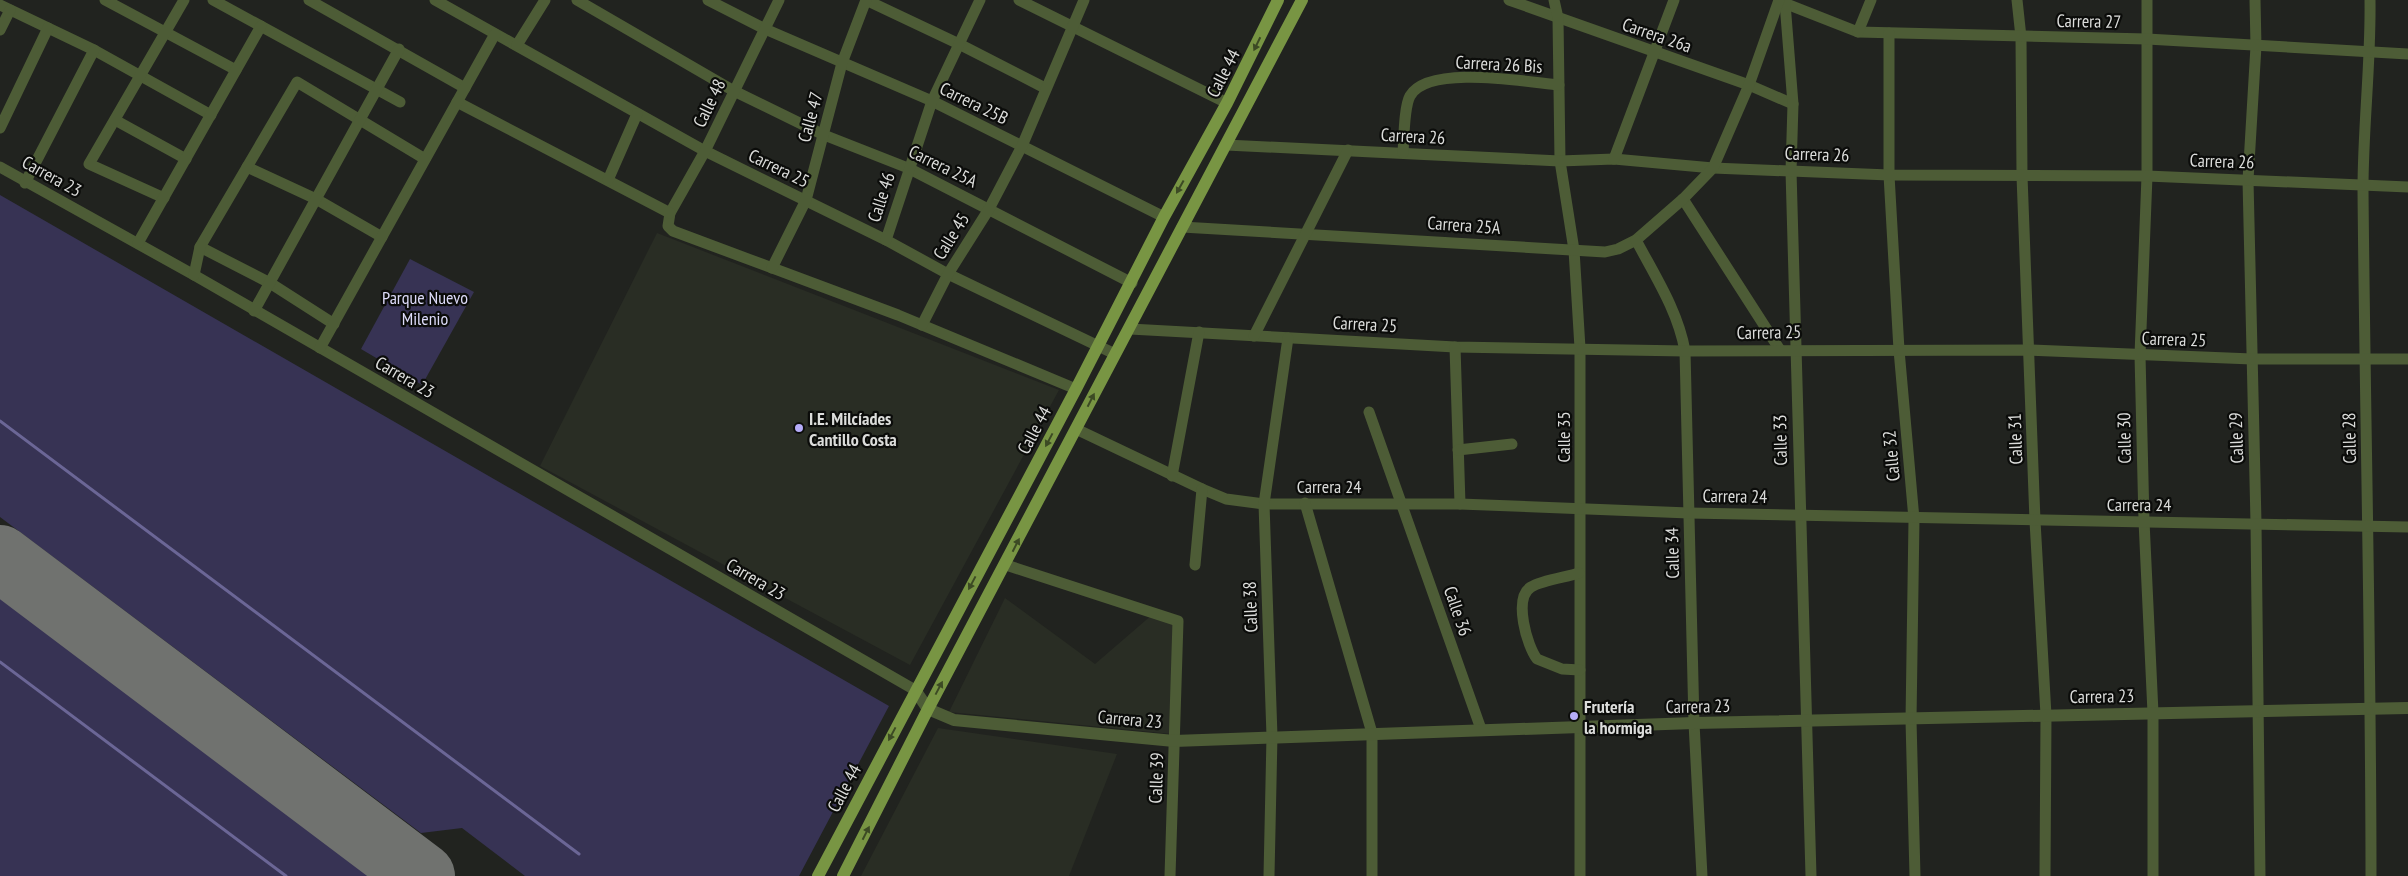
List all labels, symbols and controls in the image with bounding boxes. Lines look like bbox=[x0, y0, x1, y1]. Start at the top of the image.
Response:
street label: Carrera 27 bbox=[2056, 9, 2122, 33]
street label: Carrera 26a bbox=[1619, 12, 1695, 58]
one-way arrow bbox=[1253, 37, 1261, 51]
street label: Calle 44 bbox=[1201, 45, 1245, 101]
street label: Carrera 26 Bis bbox=[1455, 50, 1543, 78]
street label: Calle 48 bbox=[687, 75, 731, 131]
street label: Carrera 25B bbox=[936, 77, 1012, 129]
street label: Calle 47 bbox=[792, 89, 828, 145]
street label: Carrera 26 bbox=[1380, 123, 1446, 149]
street label: Carrera 25A bbox=[905, 140, 981, 193]
street label: Carrera 26 bbox=[1784, 141, 1850, 167]
street label: Carrera 25 bbox=[745, 143, 813, 193]
street label: Carrera 26 bbox=[2189, 148, 2255, 174]
street label: Carrera 23 bbox=[18, 150, 86, 202]
street label: Calle 46 bbox=[862, 169, 900, 225]
one-way arrow bbox=[1176, 180, 1185, 194]
street label: Calle 45 bbox=[928, 208, 974, 264]
street label: Carrera 25A bbox=[1427, 211, 1502, 239]
park label: Parque Nuevo Milenio bbox=[382, 286, 468, 330]
street label: Carrera 25 bbox=[1332, 311, 1398, 337]
street label: Carrera 25 bbox=[1736, 320, 1802, 344]
street label: Carrera 25 bbox=[2141, 326, 2207, 352]
street label: Carrera 23 bbox=[371, 351, 439, 403]
one-way arrow bbox=[1087, 393, 1095, 408]
street label: Calle 44 bbox=[1012, 402, 1056, 458]
place label: I.E. Milcíades Cantillo Costa bbox=[809, 407, 897, 451]
street label: Calle 35 bbox=[1552, 411, 1575, 463]
street label: Calle 30 bbox=[2112, 412, 2136, 464]
street label: Calle 29 bbox=[2224, 412, 2248, 464]
street label: Calle 28 bbox=[2337, 412, 2361, 464]
street label: Calle 31 bbox=[2003, 413, 2027, 465]
street label: Calle 33 bbox=[1768, 414, 1792, 466]
marker: I.E. Milcíades Cantillo Costa bbox=[793, 422, 805, 434]
street label: Calle 32 bbox=[1877, 430, 1905, 482]
one-way arrow bbox=[1045, 432, 1053, 447]
street label: Carrera 24 bbox=[1297, 475, 1361, 498]
street label: Carrera 24 bbox=[1702, 484, 1768, 508]
street label: Carrera 24 bbox=[2107, 493, 2171, 516]
street label: Calle 34 bbox=[1660, 527, 1684, 579]
one-way arrow bbox=[1012, 537, 1020, 552]
street label: Carrera 23 bbox=[722, 553, 790, 605]
one-way arrow bbox=[968, 576, 976, 590]
street label: Calle 38 bbox=[1238, 581, 1262, 633]
street label: Calle 36 bbox=[1439, 583, 1477, 639]
one-way arrow bbox=[935, 681, 944, 695]
street label: Carrera 23 bbox=[2069, 684, 2135, 708]
street label: Carrera 23 bbox=[1665, 694, 1731, 718]
place label: Frutería la hormiga bbox=[1584, 695, 1652, 739]
street label: Carrera 23 bbox=[1097, 705, 1163, 733]
marker: Frutería la hormiga bbox=[1568, 710, 1580, 722]
one-way arrow bbox=[888, 726, 896, 741]
street label: Calle 39 bbox=[1144, 752, 1168, 804]
street label: Calle 44 bbox=[822, 760, 866, 816]
one-way arrow bbox=[862, 826, 870, 840]

